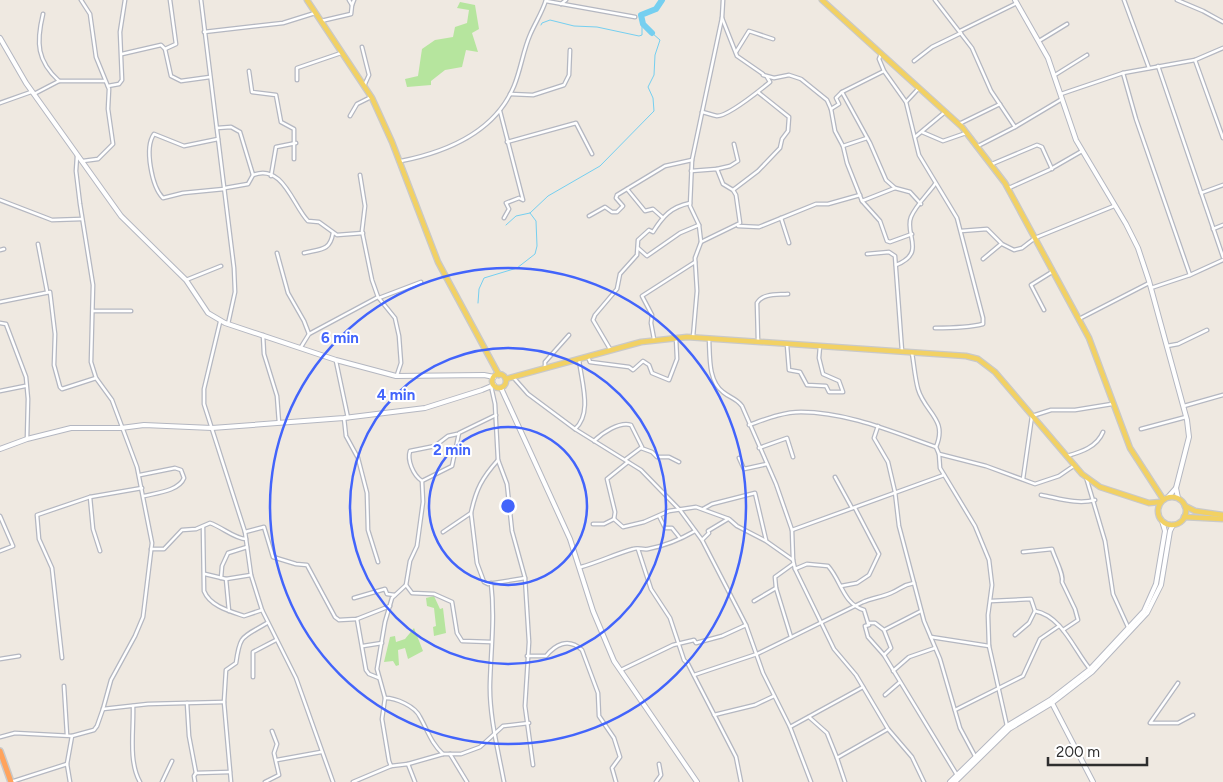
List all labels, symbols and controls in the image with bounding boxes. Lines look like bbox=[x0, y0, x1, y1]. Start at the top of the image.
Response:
text: 6 min bbox=[321, 329, 359, 347]
text: 4 min bbox=[377, 386, 415, 404]
text: 2 min bbox=[433, 441, 471, 459]
centre of rings bbox=[499, 497, 517, 515]
scale bar bbox=[1048, 734, 1147, 766]
text: 200 m bbox=[1056, 743, 1100, 761]

